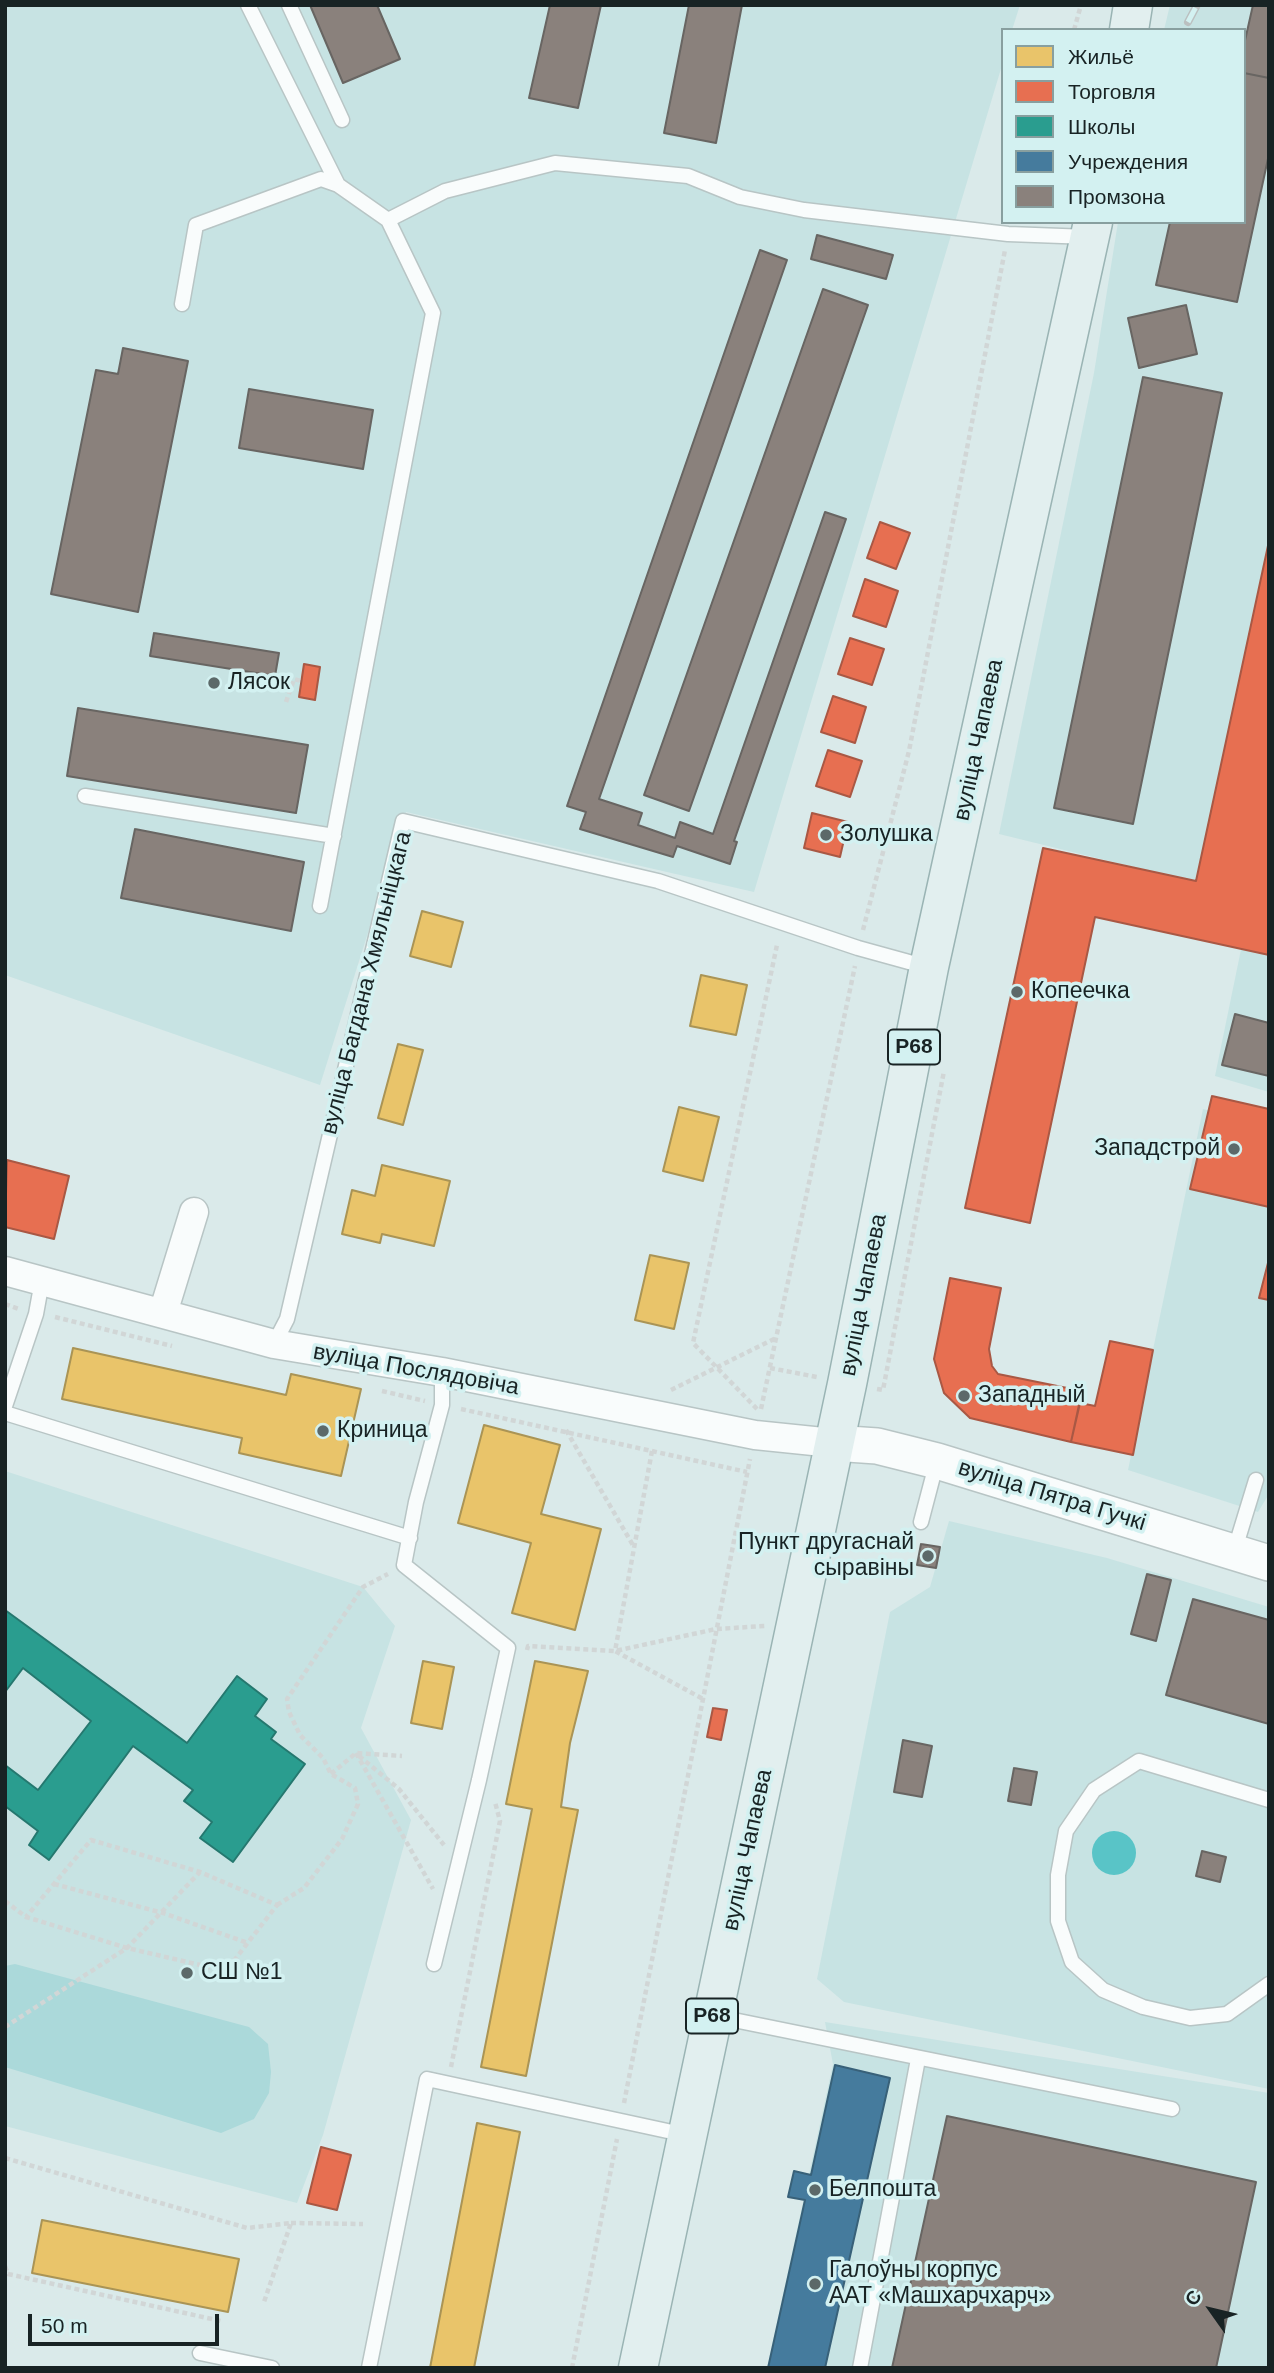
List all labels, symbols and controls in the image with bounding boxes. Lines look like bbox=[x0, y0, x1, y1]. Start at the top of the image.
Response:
legend bbox=[1001, 28, 1246, 224]
text: Жильё bbox=[1068, 45, 1134, 68]
text: Торговля bbox=[1068, 80, 1156, 103]
text: Школы bbox=[1068, 115, 1135, 138]
text: Учреждения bbox=[1068, 150, 1188, 173]
text: Промзона bbox=[1068, 185, 1165, 208]
street label: вуліца Чапаева bbox=[948, 657, 1010, 823]
place label: Лясок bbox=[228, 669, 290, 697]
marker: Лясок bbox=[206, 675, 222, 691]
place label: Золушка bbox=[840, 821, 933, 849]
marker: Золушка bbox=[818, 827, 834, 843]
street label: вуліца Багдана Хмяльніцкага bbox=[316, 829, 418, 1137]
place label: Копеечка bbox=[1031, 978, 1130, 1006]
marker: Копеечка bbox=[1009, 984, 1025, 1000]
road number: Р68 bbox=[888, 1030, 940, 1064]
place label: Западстрой bbox=[1094, 1135, 1220, 1163]
marker: Западстрой bbox=[1226, 1141, 1242, 1157]
street label: вуліца Чапаева bbox=[835, 1212, 893, 1378]
street label: вуліца Послядовіча bbox=[311, 1338, 521, 1402]
place label: Западный bbox=[978, 1382, 1085, 1410]
marker: Западный bbox=[956, 1388, 972, 1404]
place label: Криница bbox=[337, 1417, 428, 1445]
marker: Криница bbox=[315, 1423, 331, 1439]
street label: вуліца Пятра Гучкі bbox=[955, 1454, 1149, 1538]
place label: Пункт другаснай сыравіны bbox=[738, 1529, 914, 1583]
marker: Пункт другаснай сыравіны bbox=[920, 1548, 936, 1564]
street label: вуліца Чапаева bbox=[717, 1767, 779, 1933]
place label: СШ №1 bbox=[201, 1959, 283, 1987]
marker: СШ №1 bbox=[179, 1965, 195, 1981]
road number: Р68 bbox=[686, 1998, 738, 2034]
place label: Белпошта bbox=[829, 2176, 936, 2204]
marker: Белпошта bbox=[807, 2182, 823, 2198]
place label: Галоўны корпус ААТ «Машхарчхарч» bbox=[829, 2257, 1051, 2311]
north arrow bbox=[1176, 2275, 1246, 2345]
marker: Галоўны корпус ААТ «Машхарчхарч» bbox=[807, 2276, 823, 2292]
text: С bbox=[1181, 2286, 1206, 2310]
scale bar bbox=[32, 2300, 222, 2344]
text: 50 m bbox=[41, 2314, 88, 2337]

